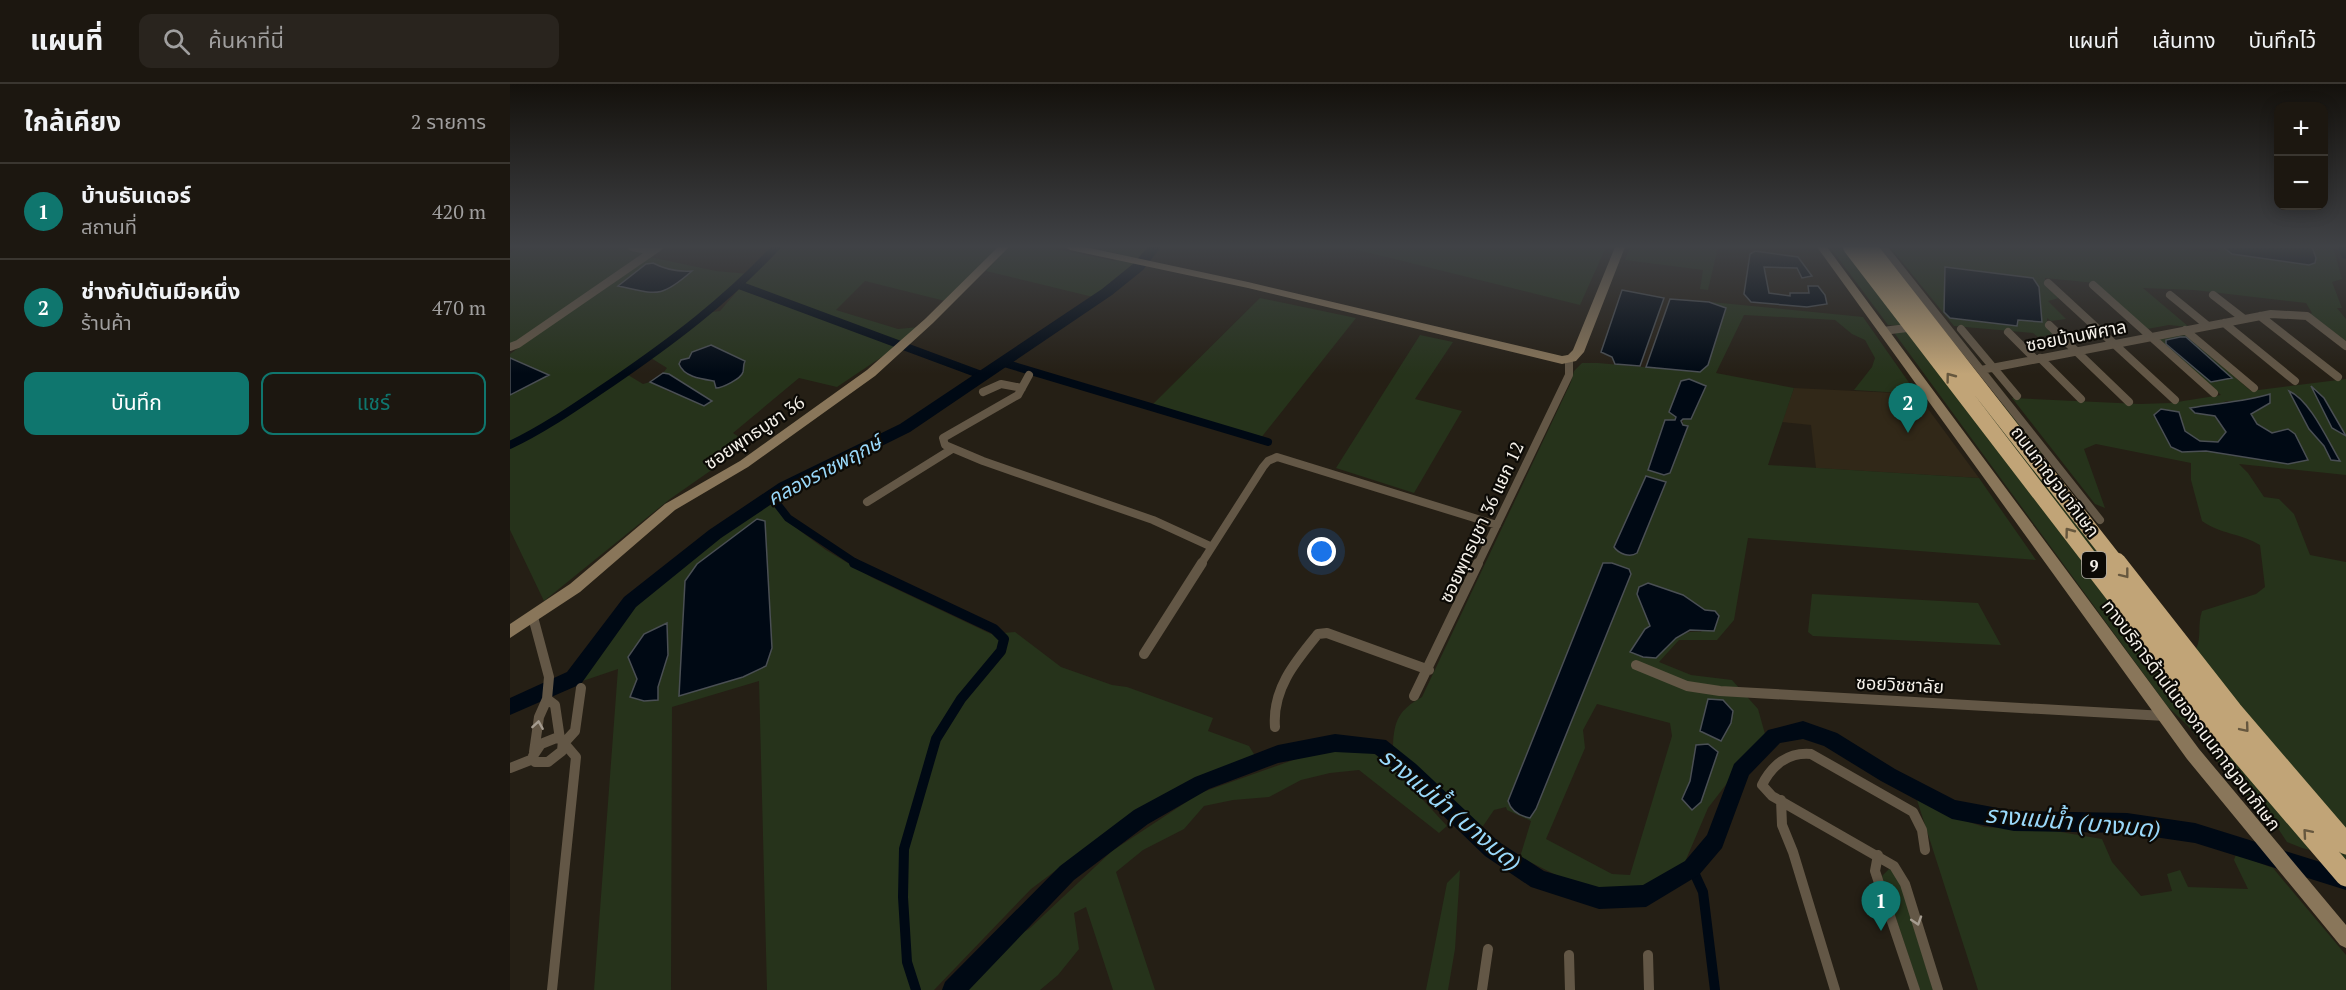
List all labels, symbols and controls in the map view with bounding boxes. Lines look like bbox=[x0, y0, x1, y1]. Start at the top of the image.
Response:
search box bbox=[139, 14, 559, 68]
text: แผนที่ bbox=[30, 21, 103, 58]
icon: search bbox=[160, 25, 193, 58]
text: ค้นหาที่นี่ bbox=[208, 25, 284, 54]
text: แผนที่ bbox=[2068, 26, 2119, 54]
text: เส้นทาง bbox=[2152, 26, 2216, 54]
text: บันทึกไว้ bbox=[2249, 26, 2316, 54]
map controls bbox=[2274, 102, 2328, 210]
button: + bbox=[2274, 102, 2328, 156]
text: ใกล้เคียง bbox=[24, 104, 121, 138]
text: 2 รายการ bbox=[411, 108, 486, 135]
button: − bbox=[2274, 156, 2328, 210]
text: บ้านธันเดอร์ bbox=[81, 180, 191, 209]
text: 1 bbox=[38, 198, 49, 225]
text: 420 m bbox=[432, 198, 486, 225]
text: สถานที่ bbox=[81, 213, 137, 240]
text: ช่างกัปตันมือหนึ่ง bbox=[81, 276, 240, 305]
text: 2 bbox=[38, 294, 49, 321]
text: 470 m bbox=[432, 294, 486, 321]
text: ร้านค้า bbox=[81, 309, 132, 336]
street label: ซอยบ้านพิศาล bbox=[2024, 314, 2128, 356]
button: บันทึก bbox=[24, 372, 249, 435]
button: แชร์ bbox=[261, 372, 486, 435]
one-way arrow bbox=[1947, 373, 1958, 384]
pin: 2 bbox=[1888, 384, 1928, 433]
street label: ซอยพุทธบูชา 36 bbox=[699, 389, 810, 475]
street label: ถนนกาญจนาภิเษก bbox=[2006, 420, 2106, 542]
water label: คลองราชพฤกษ์ bbox=[762, 427, 889, 511]
street label: ซอยพุทธบูชา 36 แยก 12 bbox=[1433, 438, 1530, 607]
one-way arrow bbox=[2065, 527, 2076, 538]
your location bbox=[1307, 537, 1336, 566]
road number: 9 bbox=[2082, 552, 2106, 578]
one-way arrow bbox=[2117, 568, 2128, 579]
street label: ทางบริการด้านในของถนนกาญจนาภิเษก bbox=[2097, 595, 2287, 835]
street label: ซอยวิชชาลัย bbox=[1855, 670, 1945, 698]
one-way arrow bbox=[531, 720, 544, 730]
one-way arrow bbox=[2238, 721, 2249, 732]
water label: รางแม่น้ำ (บางมด) bbox=[1373, 740, 1529, 878]
water label: รางแม่น้ำ (บางมด) bbox=[1984, 797, 2162, 845]
one-way arrow bbox=[2303, 829, 2314, 840]
pin: 1 bbox=[1862, 882, 1900, 931]
one-way arrow bbox=[1910, 915, 1922, 926]

